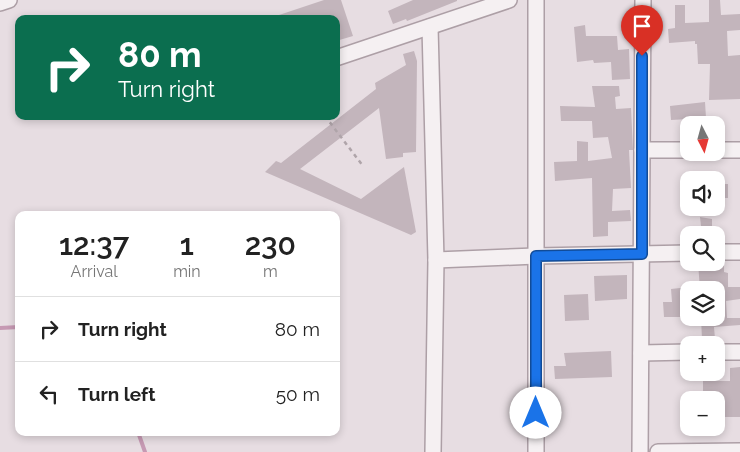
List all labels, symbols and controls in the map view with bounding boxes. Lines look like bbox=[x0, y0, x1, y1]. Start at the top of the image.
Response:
pin bbox=[621, 5, 663, 56]
icon: arrive bbox=[628, 12, 656, 40]
text: 80 m bbox=[118, 34, 202, 75]
icon: right bbox=[35, 35, 100, 100]
text: Turn right bbox=[118, 76, 215, 102]
north arrow bbox=[680, 116, 725, 161]
map controls bbox=[680, 116, 725, 436]
button: sound bbox=[680, 171, 725, 216]
button: search bbox=[680, 226, 725, 271]
text: 12:37 bbox=[59, 227, 129, 262]
text: 1 bbox=[180, 227, 194, 262]
text: 230 bbox=[245, 227, 296, 262]
text: Arrival bbox=[71, 262, 118, 281]
text: min bbox=[173, 262, 201, 281]
text: m bbox=[263, 262, 278, 281]
button: layers bbox=[680, 281, 725, 326]
icon: right bbox=[35, 315, 63, 343]
text: Turn right bbox=[78, 318, 167, 340]
text: 80 m bbox=[275, 318, 320, 340]
button: + bbox=[680, 336, 725, 381]
icon: left bbox=[35, 380, 63, 408]
text: Turn left bbox=[78, 383, 155, 405]
text: 50 m bbox=[276, 383, 320, 405]
position arrow bbox=[509, 386, 561, 438]
button: − bbox=[680, 391, 725, 436]

